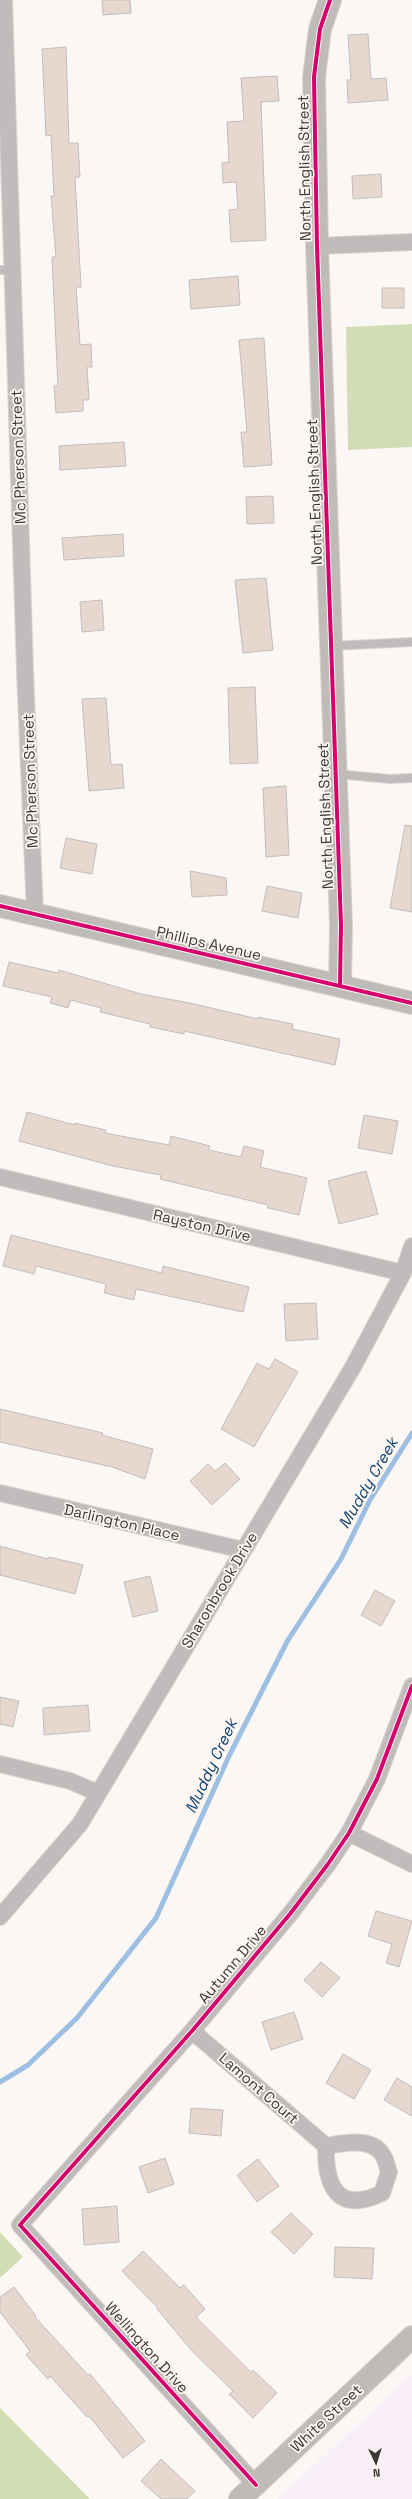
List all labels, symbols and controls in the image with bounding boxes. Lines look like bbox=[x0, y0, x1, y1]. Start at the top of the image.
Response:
street label: North English Street bbox=[293, 95, 315, 241]
street label: Mc Pherson Street bbox=[6, 389, 30, 525]
street label: North English Street bbox=[302, 418, 326, 565]
street label: Mc Pherson Street bbox=[18, 713, 42, 849]
street label: North English Street bbox=[313, 742, 337, 889]
street label: Phillips Avenue bbox=[155, 922, 263, 964]
street label: Rayston Drive bbox=[151, 1205, 253, 1245]
water label: Muddy Creek bbox=[333, 1432, 404, 1532]
street label: Darlington Place bbox=[62, 1499, 182, 1545]
street label: Sharonbrook Drive bbox=[177, 1528, 261, 1652]
water label: Muddy Creek bbox=[180, 1713, 243, 1817]
street label: Autumn Drive bbox=[194, 1921, 270, 2007]
street label: Lamont Court bbox=[215, 2048, 303, 2128]
street label: Wellington Drive bbox=[101, 2297, 193, 2397]
street label: White Street bbox=[286, 2380, 366, 2456]
north arrow bbox=[356, 2443, 396, 2483]
text: N bbox=[373, 2466, 381, 2480]

